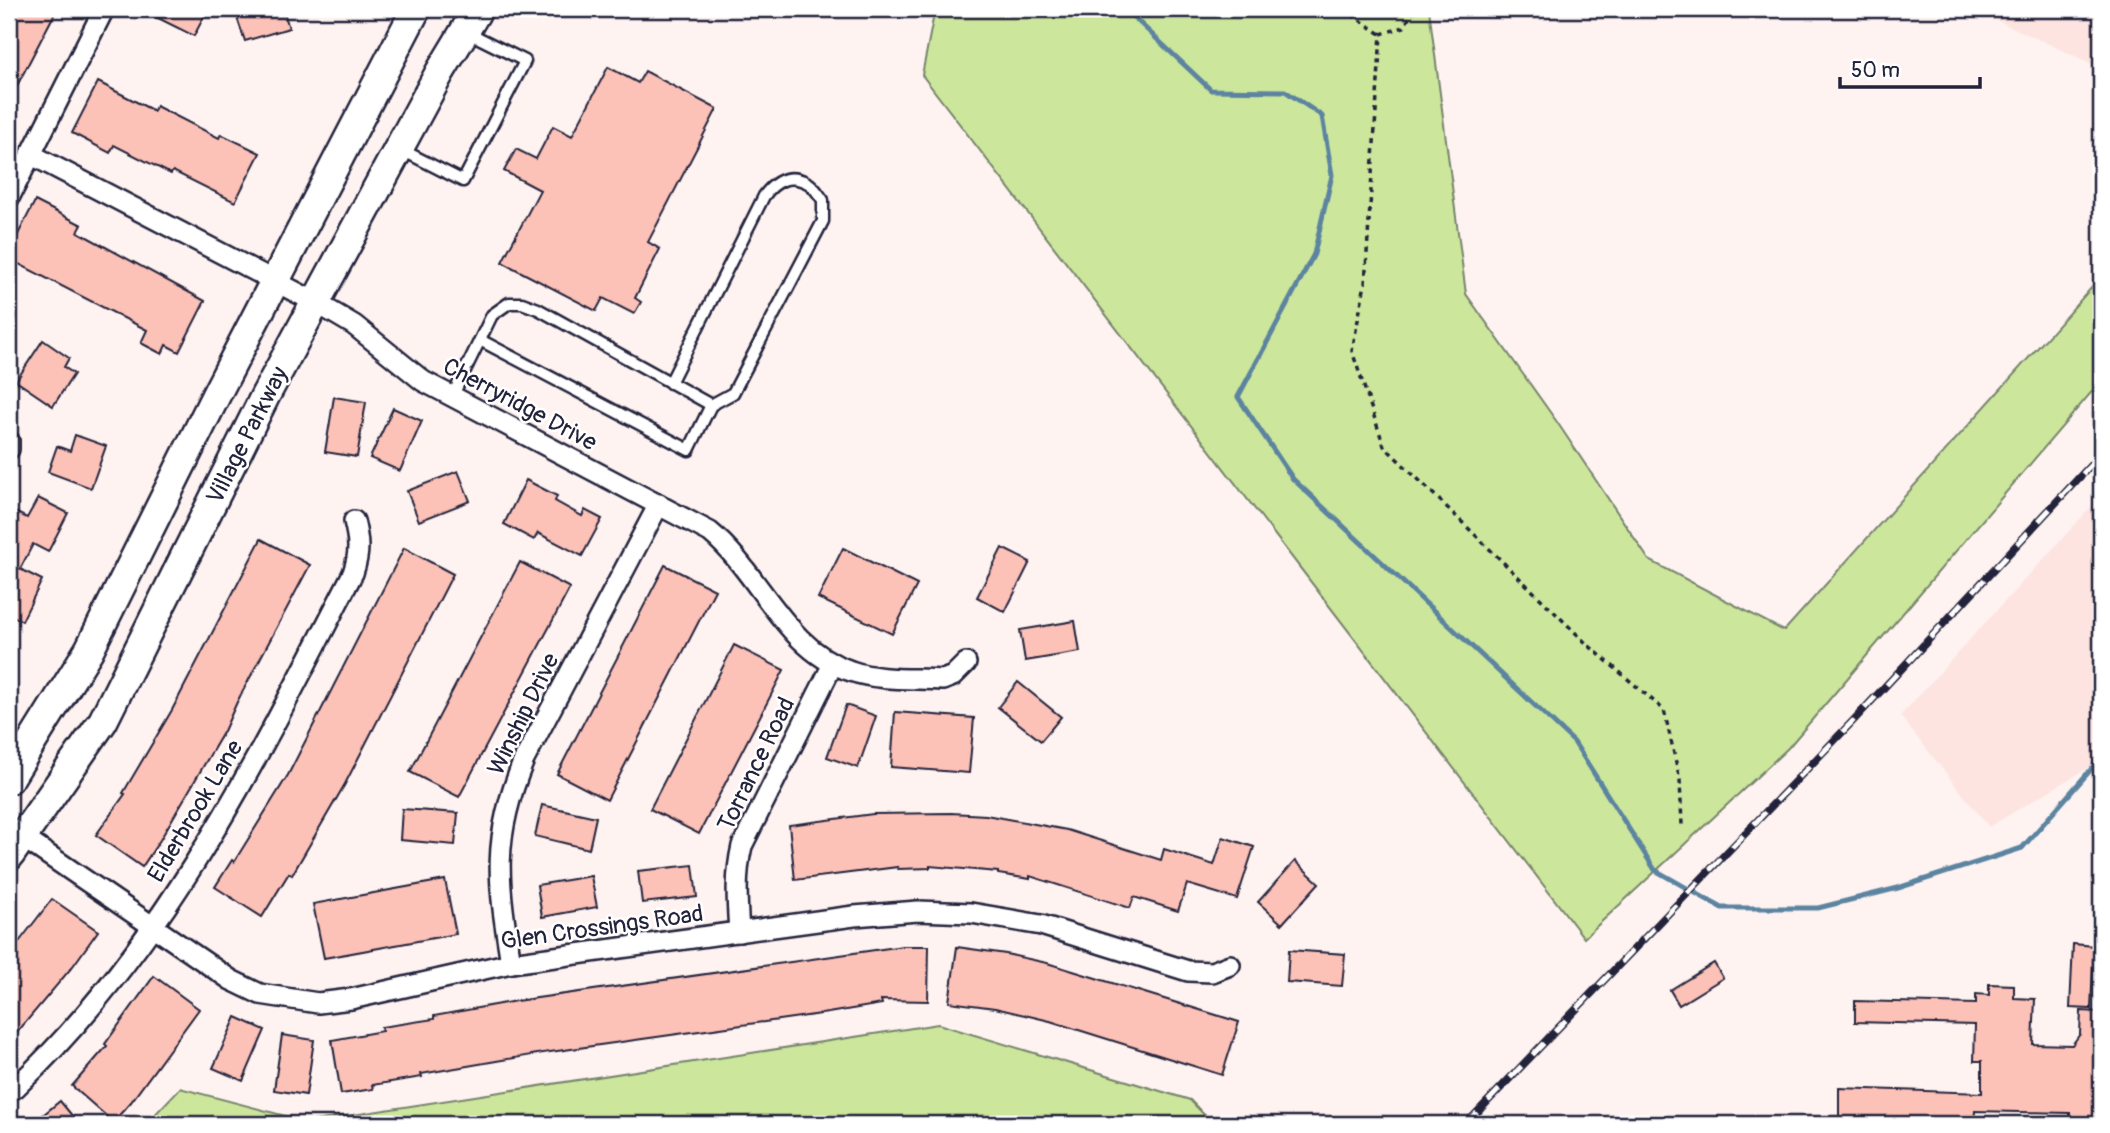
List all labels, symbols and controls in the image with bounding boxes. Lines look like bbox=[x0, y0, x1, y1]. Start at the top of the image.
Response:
scale bar bbox=[1840, 46, 1980, 90]
text: 50 m bbox=[1851, 57, 1900, 84]
street label: Cherryridge Drive bbox=[438, 352, 602, 457]
street label: Village Parkway bbox=[200, 362, 294, 509]
street label: Winship Drive bbox=[482, 648, 565, 780]
street label: Torrance Road bbox=[712, 693, 801, 836]
street label: Elderbrook Lane bbox=[142, 735, 249, 888]
street label: Glen Crossings Road bbox=[499, 899, 705, 956]

